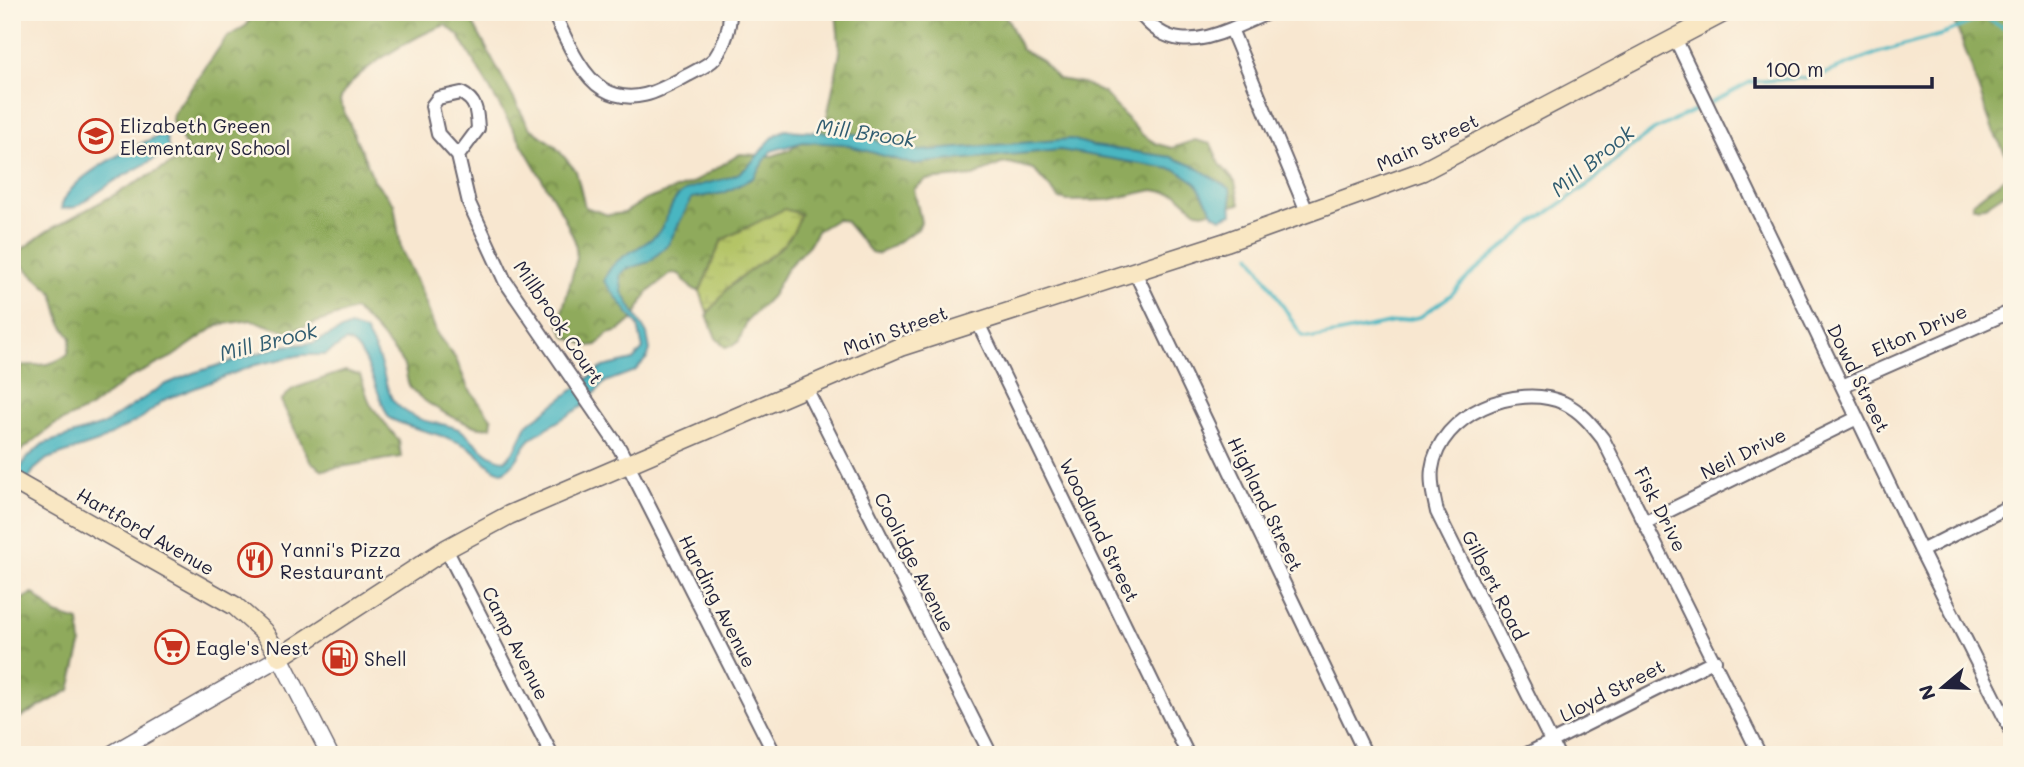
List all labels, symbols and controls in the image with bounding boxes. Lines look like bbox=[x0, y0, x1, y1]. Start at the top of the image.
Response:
scale bar bbox=[1755, 46, 1931, 90]
text: 100 m bbox=[1765, 55, 1824, 82]
street label: Main Street bbox=[1372, 107, 1482, 177]
water label: Mill Brook bbox=[815, 112, 918, 152]
place label: Elizabeth Green Elementary School bbox=[120, 113, 290, 160]
school or university icon: Elizabeth Green Elementary School bbox=[77, 117, 115, 155]
water label: Mill Brook bbox=[1545, 117, 1640, 202]
street label: Millbrook Court bbox=[508, 255, 610, 389]
street label: Elton Drive bbox=[1867, 298, 1971, 362]
street label: Main Street bbox=[839, 299, 951, 361]
water label: Mill Brook bbox=[216, 316, 321, 366]
street label: Dowd Street bbox=[1822, 320, 1896, 436]
street label: Neil Drive bbox=[1696, 421, 1790, 485]
street label: Highland Street bbox=[1223, 433, 1309, 575]
street label: Woodland Street bbox=[1054, 454, 1146, 606]
street label: Fisk Drive bbox=[1629, 462, 1693, 556]
street label: Hartford Avenue bbox=[72, 481, 220, 581]
street label: Coolidge Avenue bbox=[869, 488, 961, 636]
street label: Gilbert Road bbox=[1457, 526, 1533, 644]
street label: Harding Avenue bbox=[674, 530, 762, 672]
place label: Yanni's Pizza Restaurant bbox=[280, 537, 401, 584]
restaurant icon: Yanni's Pizza Restaurant bbox=[236, 541, 274, 579]
street label: Camp Avenue bbox=[477, 582, 555, 704]
supermarket icon: Eagle's Nest bbox=[153, 628, 191, 666]
place label: Eagle's Nest bbox=[196, 635, 309, 660]
fuel station icon: Shell bbox=[321, 639, 359, 677]
place label: Shell bbox=[364, 646, 407, 671]
north arrow bbox=[1909, 652, 1979, 722]
street label: Lloyd Street bbox=[1555, 653, 1669, 727]
text: N bbox=[1912, 682, 1941, 704]

